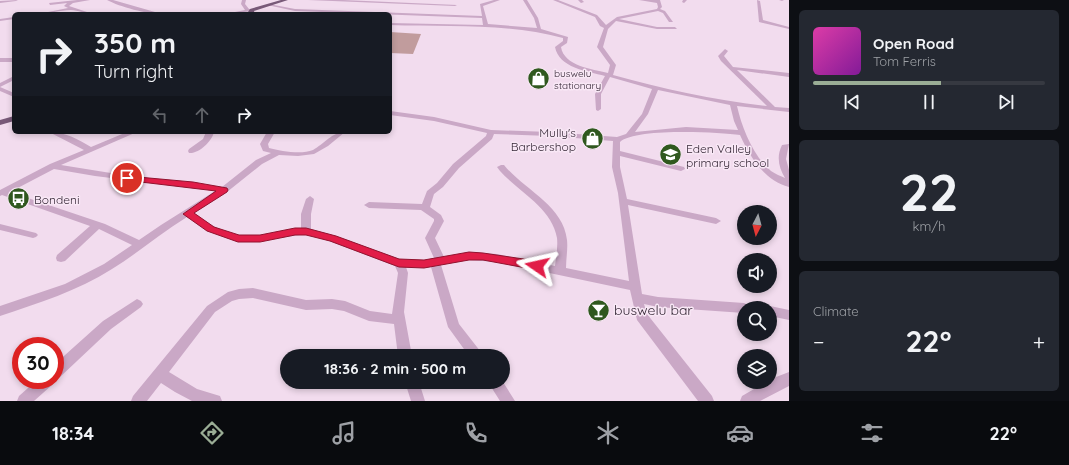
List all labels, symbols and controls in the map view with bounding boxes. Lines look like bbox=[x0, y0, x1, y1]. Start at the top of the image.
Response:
text: 350 m bbox=[94, 25, 176, 60]
icon: right bbox=[28, 28, 80, 80]
text: Open Road bbox=[873, 34, 954, 53]
text: Tom Ferris bbox=[873, 53, 936, 69]
text: Turn right bbox=[94, 60, 174, 83]
shop icon: buswelu stationary bbox=[525, 66, 551, 92]
place label: buswelu stationary bbox=[554, 67, 601, 92]
icon: previous bbox=[841, 91, 863, 113]
icon: pause bbox=[918, 91, 940, 113]
icon: next bbox=[995, 91, 1017, 113]
icon: left bbox=[149, 104, 171, 126]
icon: ahead bbox=[191, 104, 213, 126]
icon: right bbox=[233, 104, 255, 126]
place label: Mully's Barbershop bbox=[511, 125, 576, 154]
shop icon: Mully's Barbershop bbox=[579, 126, 605, 152]
place label: Eden Valley primary school bbox=[686, 141, 769, 170]
school or university icon: Eden Valley primary school bbox=[657, 142, 683, 168]
text: 22 bbox=[899, 159, 959, 224]
pin bbox=[110, 161, 144, 195]
icon: arrive bbox=[116, 167, 138, 189]
bus stop icon: Bondeni bbox=[5, 186, 31, 212]
place label: Bondeni bbox=[34, 192, 80, 207]
north arrow bbox=[737, 205, 777, 245]
map controls bbox=[737, 205, 777, 389]
text: km/h bbox=[913, 218, 945, 234]
position arrow bbox=[516, 245, 558, 287]
button: sound bbox=[737, 253, 777, 293]
bar icon: buswelu bar bbox=[586, 297, 612, 323]
place label: buswelu bar bbox=[614, 301, 693, 319]
button: search bbox=[737, 301, 777, 341]
text: Climate bbox=[813, 303, 859, 319]
text: 22° bbox=[906, 322, 951, 360]
text: − bbox=[813, 328, 824, 356]
text: + bbox=[1033, 328, 1045, 356]
speed limit sign: 30 bbox=[12, 337, 64, 389]
button: layers bbox=[737, 349, 777, 389]
text: 18:36 · 2 min · 500 m bbox=[324, 359, 466, 378]
icon: directions bbox=[198, 419, 226, 447]
icon: music bbox=[330, 419, 358, 447]
icon: phone bbox=[462, 419, 490, 447]
icon: climate bbox=[594, 419, 622, 447]
icon: car bbox=[726, 419, 754, 447]
icon: filters bbox=[858, 419, 886, 447]
text: 18:34 bbox=[52, 422, 94, 445]
text: 22° bbox=[989, 422, 1017, 445]

